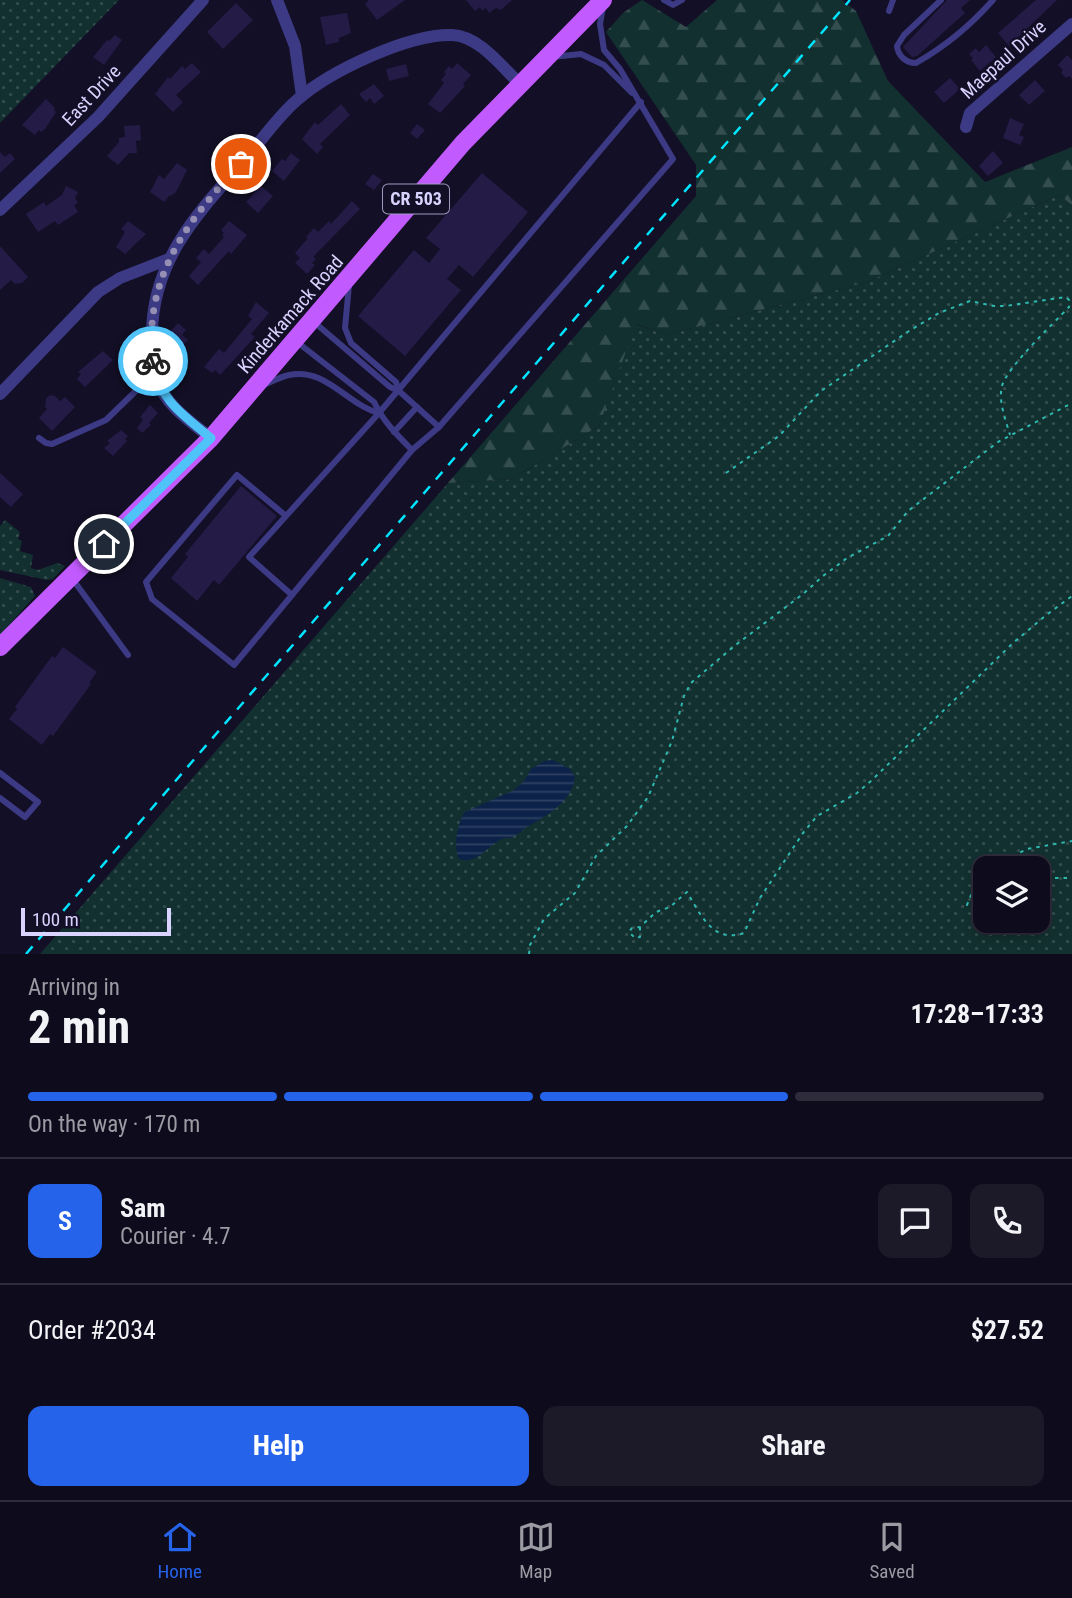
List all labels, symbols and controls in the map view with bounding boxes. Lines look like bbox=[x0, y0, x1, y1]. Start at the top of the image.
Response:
street label: Maepaul Drive bbox=[956, 15, 1051, 104]
street label: East Drive bbox=[57, 60, 125, 131]
pin bbox=[211, 134, 271, 194]
icon: bag bbox=[222, 145, 260, 183]
road number: CR 503 bbox=[383, 184, 449, 214]
street label: Kinderkamack Road bbox=[233, 251, 348, 378]
courier bbox=[118, 326, 188, 396]
icon: bike bbox=[134, 342, 172, 380]
pin bbox=[74, 514, 134, 574]
icon: home bbox=[85, 525, 123, 563]
map controls bbox=[973, 856, 1050, 933]
button: layers bbox=[973, 856, 1050, 933]
scale bar bbox=[21, 905, 172, 937]
text: 100 m bbox=[32, 908, 79, 931]
text: Arriving in bbox=[28, 974, 120, 1001]
text: 17:28–17:33 bbox=[910, 999, 1044, 1029]
text: 2 min bbox=[28, 1000, 130, 1054]
text: On the way · 170 m bbox=[28, 1111, 200, 1138]
button: chat bbox=[878, 1184, 952, 1258]
button: phone bbox=[970, 1184, 1044, 1258]
text: Sam bbox=[120, 1193, 166, 1223]
text: S bbox=[58, 1206, 72, 1236]
text: Courier · 4.7 bbox=[120, 1223, 231, 1250]
text: Order #2034 bbox=[28, 1315, 156, 1345]
text: $27.52 bbox=[971, 1315, 1044, 1345]
button: Help bbox=[28, 1406, 529, 1486]
button: Share bbox=[543, 1406, 1044, 1486]
tab: Home bbox=[157, 1518, 202, 1583]
tab: Map bbox=[517, 1518, 555, 1583]
tab: Saved bbox=[869, 1518, 915, 1583]

